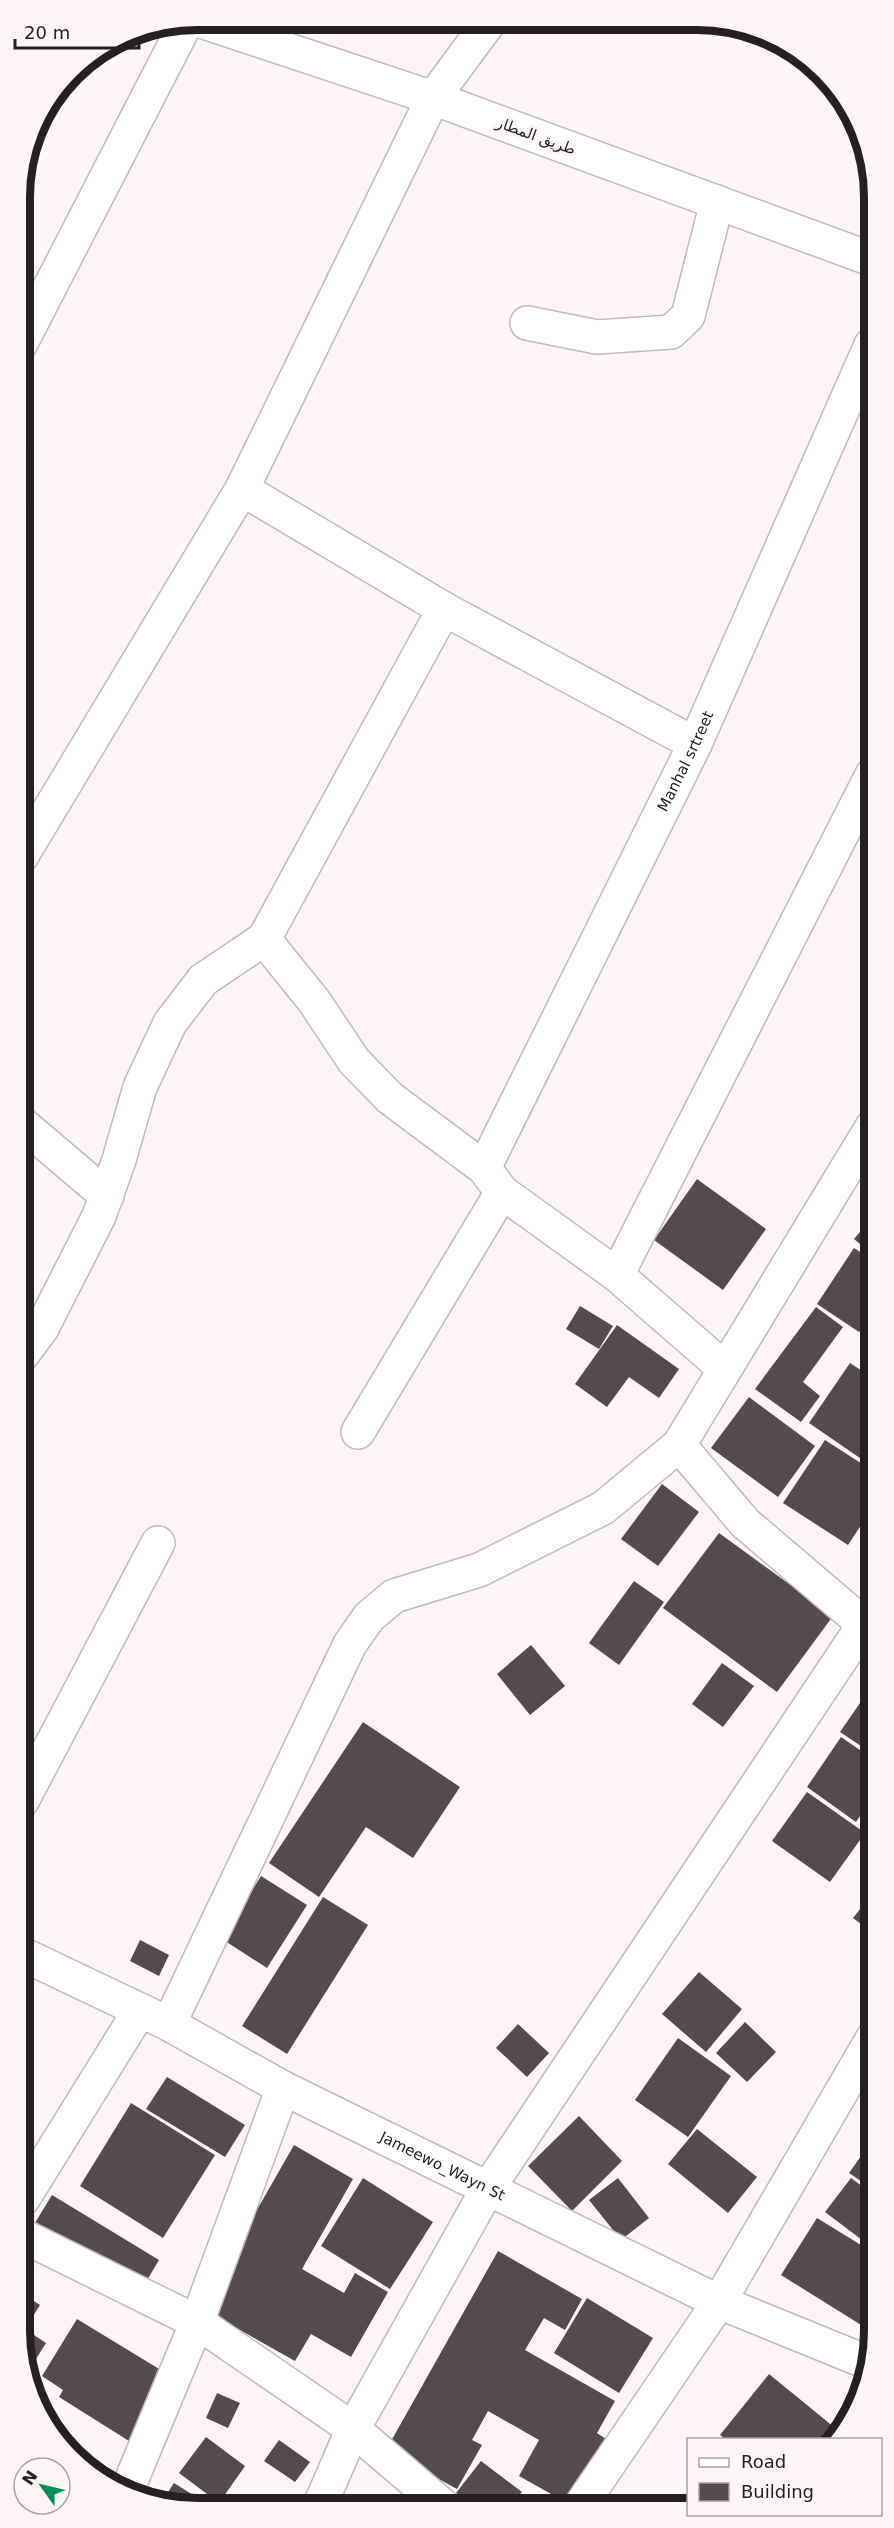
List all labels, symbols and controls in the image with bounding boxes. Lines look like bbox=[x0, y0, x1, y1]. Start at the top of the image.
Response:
scale bar bbox=[15, 12, 140, 50]
text: 20 m bbox=[24, 22, 70, 43]
street label: طريق المطار bbox=[493, 113, 578, 159]
street label: Manhal srtreet bbox=[654, 708, 717, 815]
street label: Jameewo_Wayn St bbox=[376, 2127, 508, 2205]
legend bbox=[687, 2438, 882, 2516]
text: Road bbox=[741, 2451, 786, 2472]
north arrow bbox=[12, 2456, 72, 2516]
text: N bbox=[18, 2467, 42, 2489]
text: Building bbox=[741, 2481, 814, 2502]

